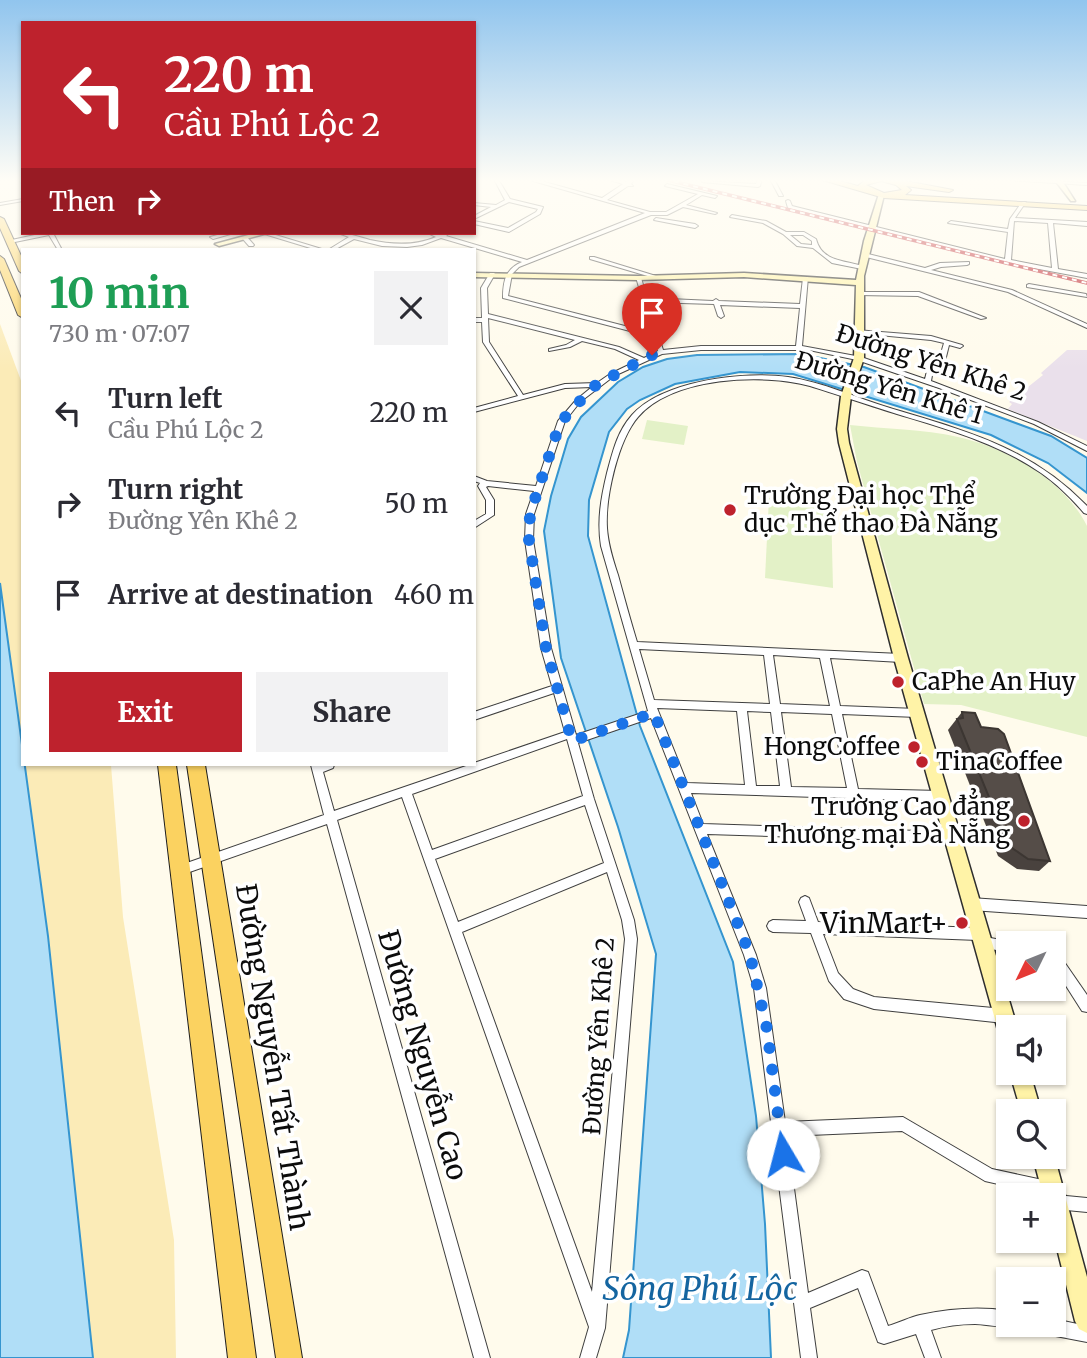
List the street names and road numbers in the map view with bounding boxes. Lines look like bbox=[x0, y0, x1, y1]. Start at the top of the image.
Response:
street label: Đường Yên Khê 2 bbox=[832, 317, 1030, 408]
street label: Đường Yên Khê 1 bbox=[791, 344, 987, 431]
street label: Đường Nguyễn Tất Thành bbox=[228, 881, 318, 1233]
street label: Đường Nguyễn Cao bbox=[370, 926, 476, 1184]
street label: Đường Yên Khê 2 bbox=[576, 936, 621, 1136]

